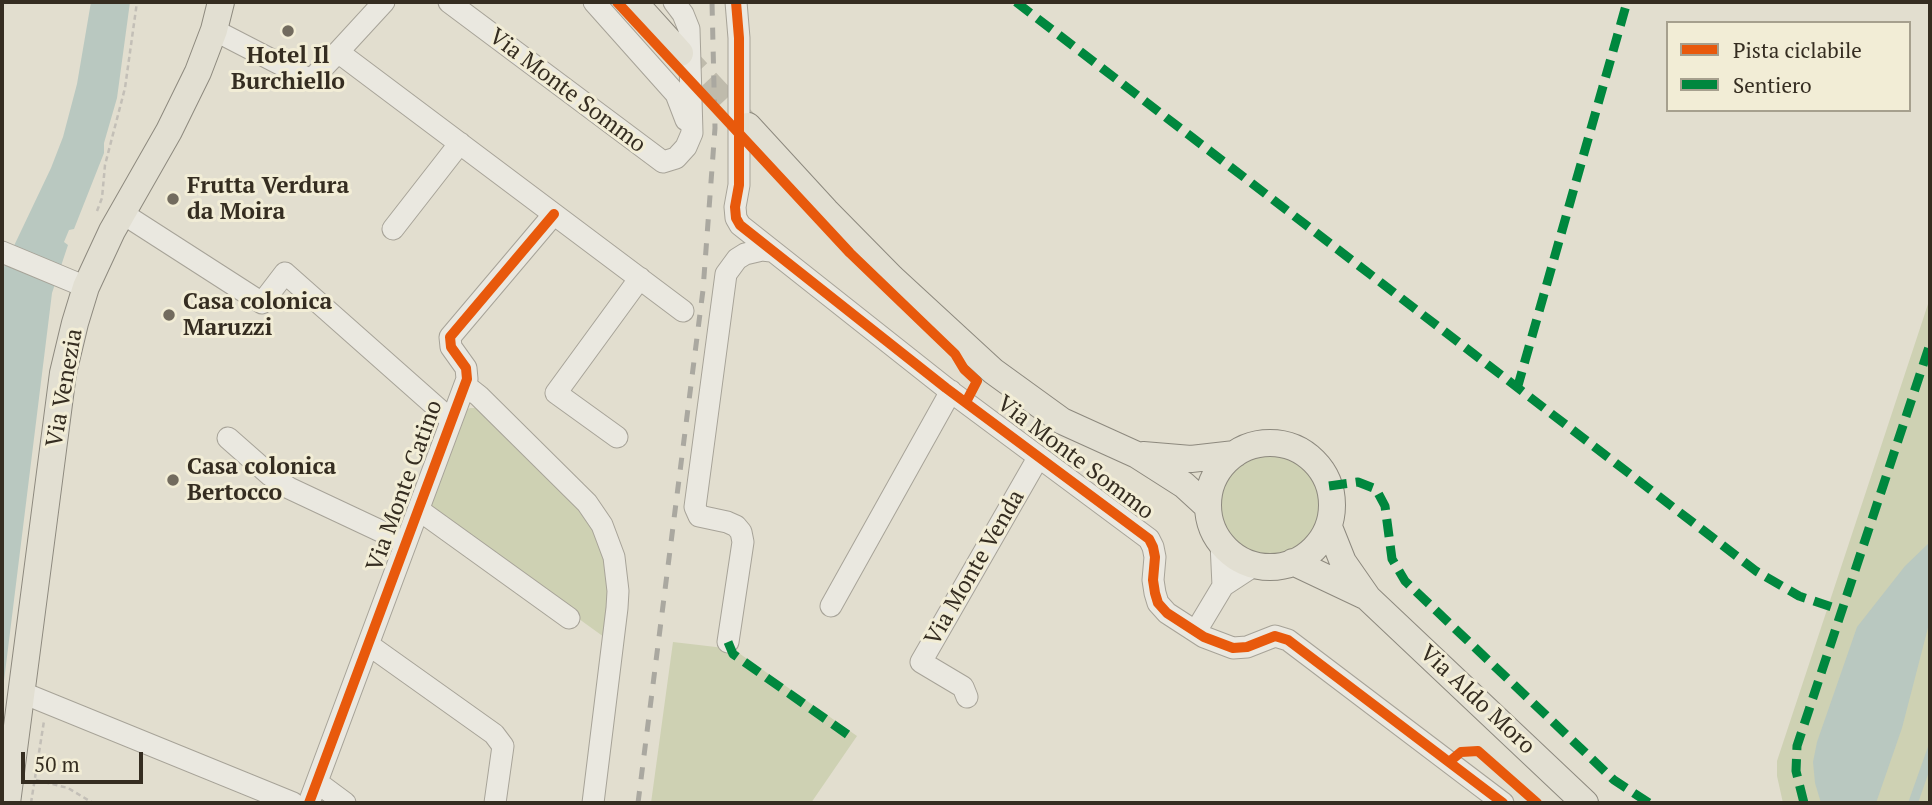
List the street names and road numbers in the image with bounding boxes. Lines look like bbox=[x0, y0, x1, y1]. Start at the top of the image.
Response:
street label: Via Monte Sommo bbox=[483, 23, 651, 159]
street label: Via Venezia bbox=[41, 327, 89, 449]
street label: Via Monte Sommo bbox=[991, 390, 1159, 526]
street label: Via Monte Catino bbox=[361, 397, 449, 575]
street label: Via Monte Venda bbox=[919, 485, 1031, 651]
street label: Via Aldo Moro bbox=[1414, 640, 1540, 760]

